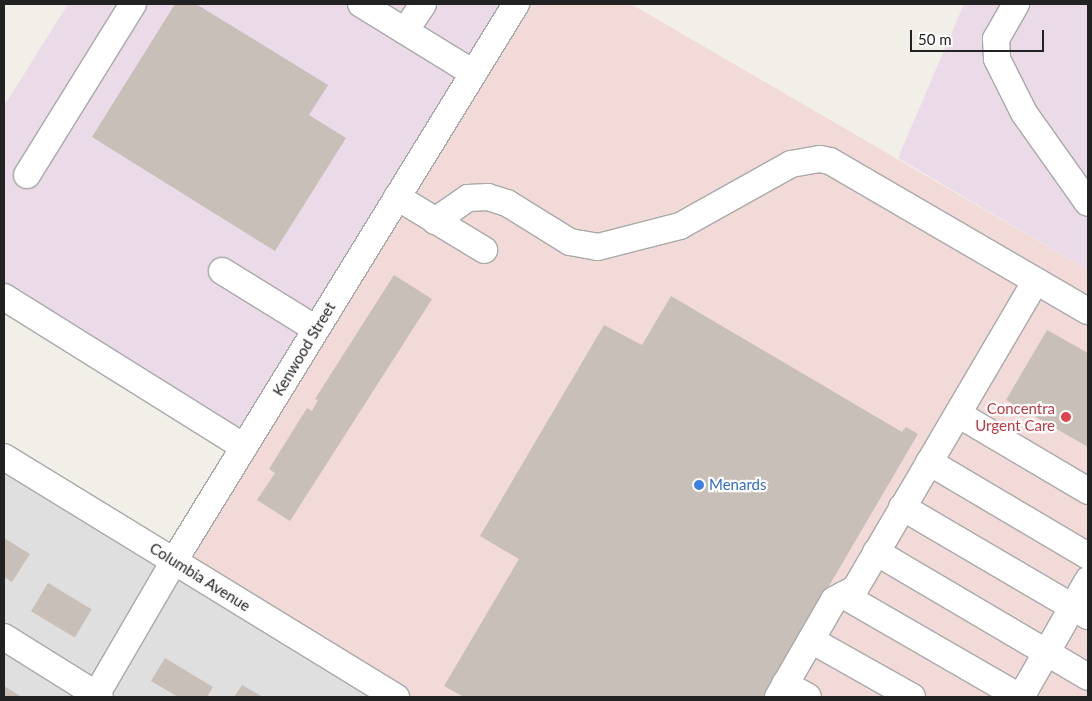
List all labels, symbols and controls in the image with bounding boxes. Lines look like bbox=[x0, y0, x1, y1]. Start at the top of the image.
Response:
scale bar bbox=[912, 20, 1046, 52]
text: 50 m bbox=[918, 30, 952, 48]
street label: Kenwood Street bbox=[269, 299, 339, 399]
place label: Concentra Urgent Care bbox=[975, 399, 1055, 434]
marker: Concentra Urgent Care bbox=[1059, 410, 1073, 424]
place label: Menards bbox=[709, 476, 767, 494]
marker: Menards bbox=[693, 479, 705, 491]
street label: Columbia Avenue bbox=[146, 539, 254, 615]

